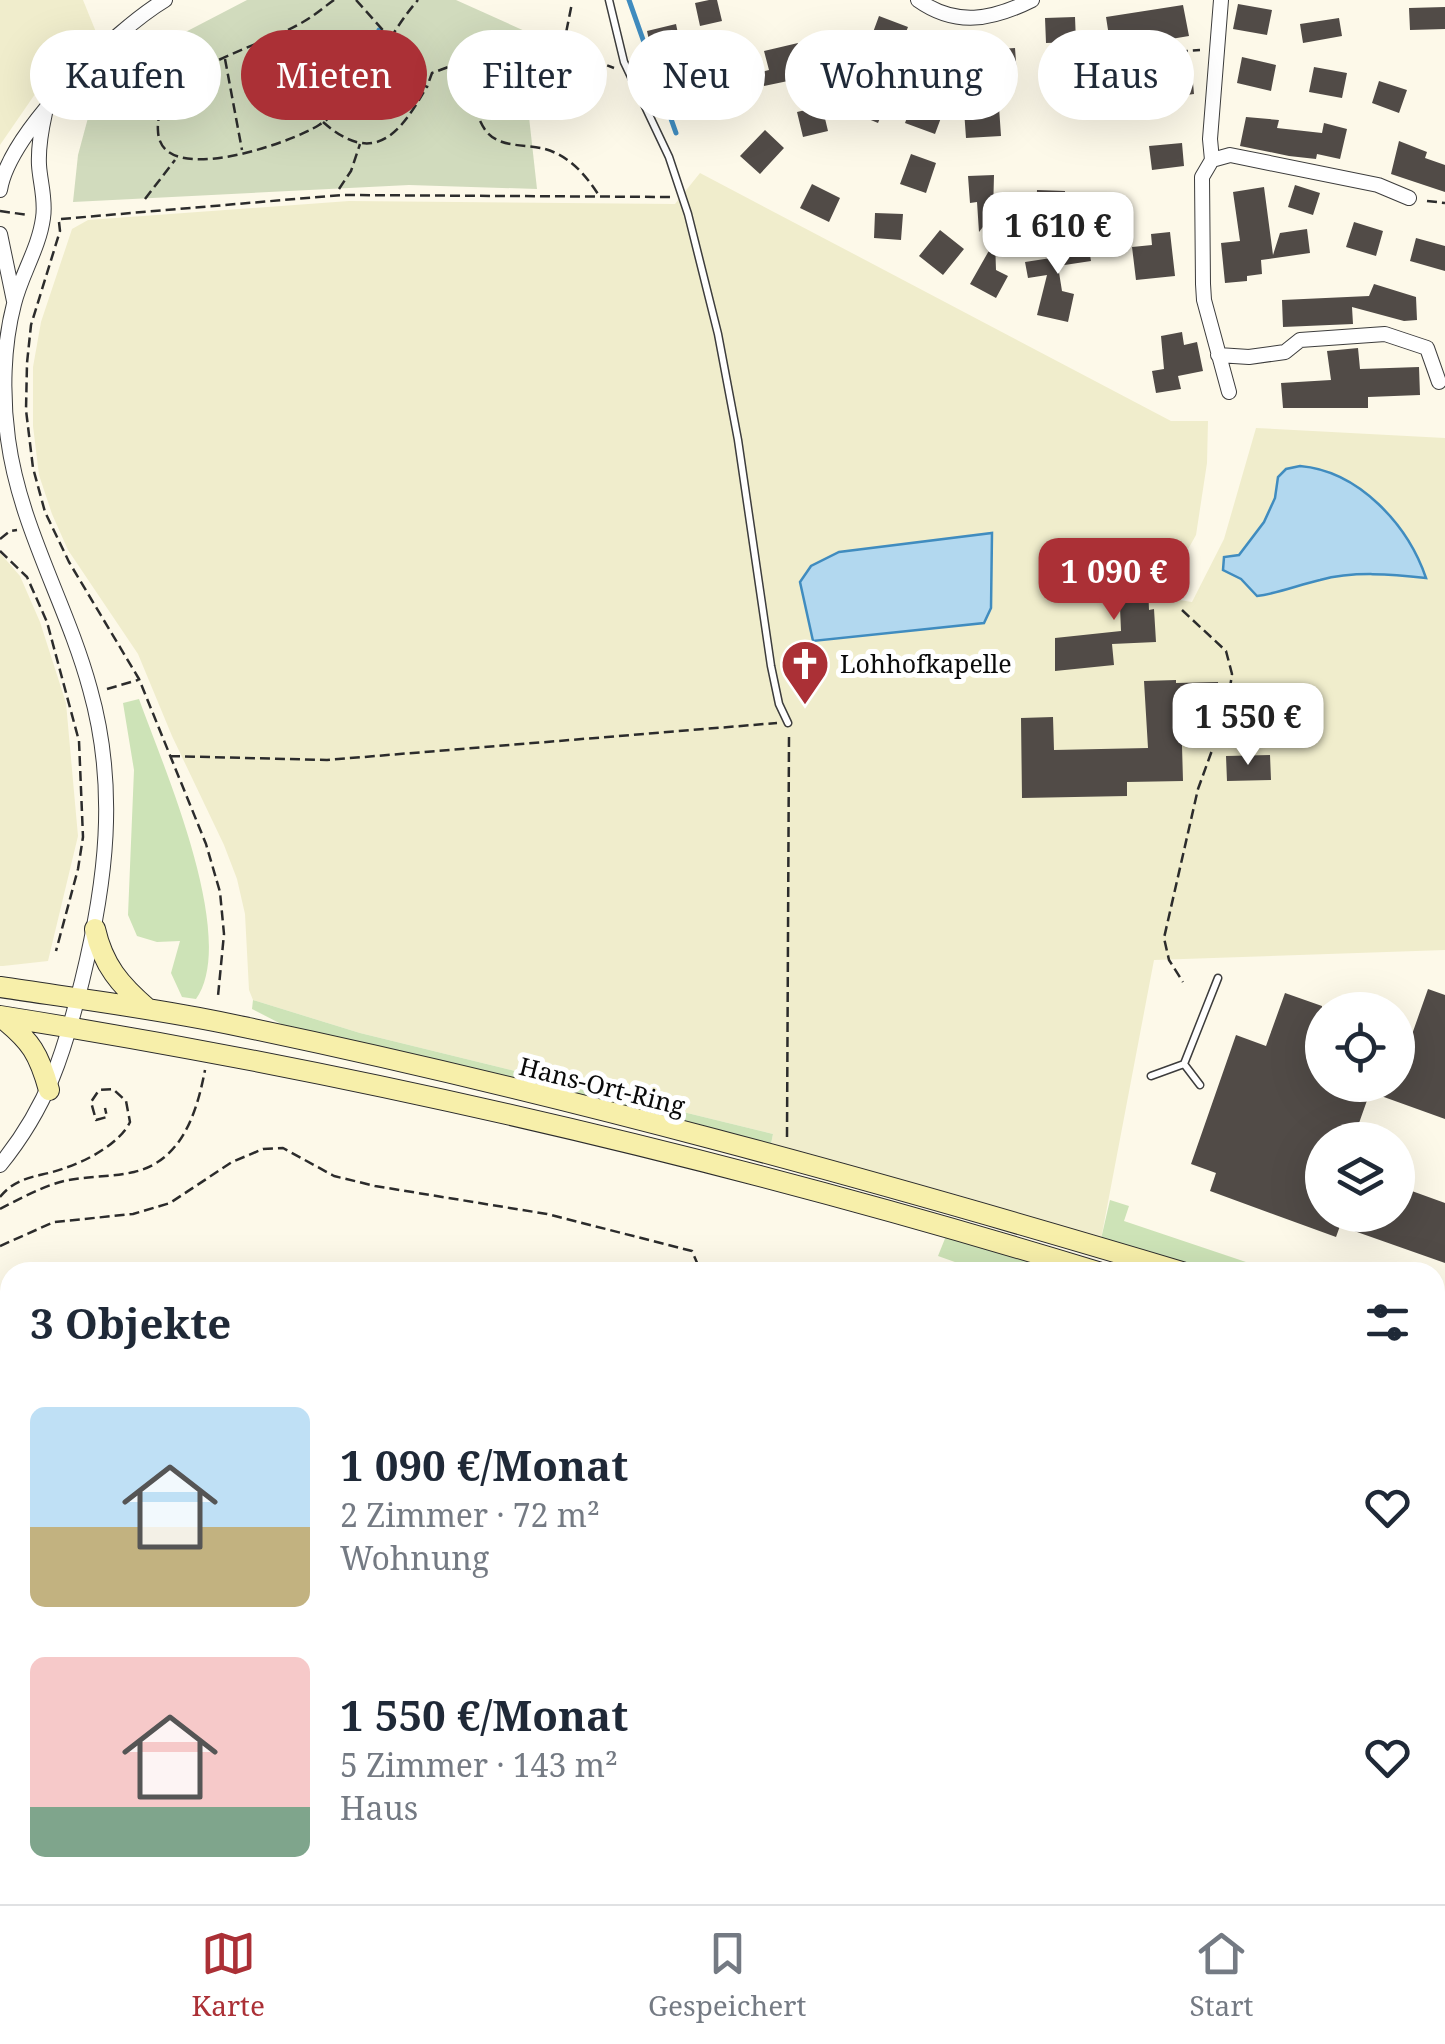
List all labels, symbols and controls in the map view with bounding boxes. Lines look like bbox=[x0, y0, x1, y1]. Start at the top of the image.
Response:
chip: Kaufen bbox=[30, 30, 221, 120]
chip: Mieten bbox=[241, 30, 427, 120]
chip: Filter bbox=[447, 30, 607, 120]
chip: Neu bbox=[627, 30, 765, 120]
chip: Wohnung bbox=[785, 30, 1018, 120]
chip: Haus bbox=[1038, 30, 1194, 120]
pin: 1 610 € bbox=[966, 192, 1150, 277]
text: 1 610 € bbox=[1005, 203, 1111, 246]
pin: 1 090 € bbox=[1022, 538, 1206, 623]
text: 1 090 € bbox=[1061, 549, 1167, 592]
church icon: Lohhofkapelle bbox=[779, 638, 831, 706]
place label: Lohhofkapelle bbox=[840, 646, 1012, 680]
pin: 1 550 € bbox=[1156, 683, 1340, 768]
text: 1 550 € bbox=[1195, 694, 1301, 737]
map controls bbox=[1305, 992, 1415, 1232]
button: locate bbox=[1305, 992, 1415, 1102]
street label: Hans-Ort-Ring bbox=[516, 1048, 689, 1122]
button: layers bbox=[1305, 1122, 1415, 1232]
text: 3 Objekte bbox=[30, 1294, 231, 1351]
icon: filters bbox=[1360, 1295, 1415, 1350]
text: 1 090 €/Monat bbox=[340, 1436, 628, 1493]
icon: home bbox=[110, 1447, 230, 1567]
icon: heart bbox=[1360, 1480, 1415, 1535]
text: 2 Zimmer · 72 m² bbox=[340, 1493, 600, 1536]
text: Wohnung bbox=[340, 1536, 489, 1579]
text: 1 550 €/Monat bbox=[340, 1686, 628, 1743]
icon: home bbox=[110, 1697, 230, 1817]
icon: heart bbox=[1360, 1730, 1415, 1785]
text: 5 Zimmer · 143 m² bbox=[340, 1743, 618, 1786]
text: Haus bbox=[340, 1786, 418, 1829]
tab: Karte bbox=[192, 1926, 265, 2024]
tab: Gespeichert bbox=[648, 1926, 806, 2024]
tab: Start bbox=[1190, 1926, 1253, 2024]

